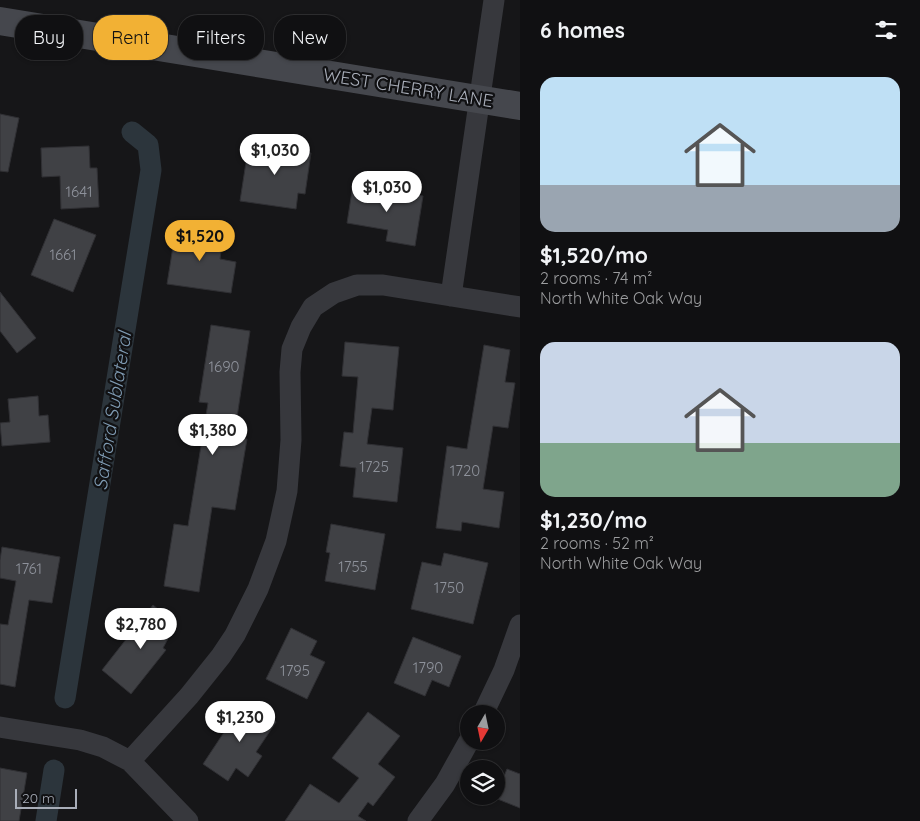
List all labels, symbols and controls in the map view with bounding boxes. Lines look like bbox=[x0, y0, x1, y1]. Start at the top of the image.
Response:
chip: Buy bbox=[15, 15, 83, 60]
chip: Rent bbox=[93, 15, 168, 60]
chip: Filters bbox=[178, 15, 264, 60]
chip: New bbox=[274, 15, 346, 60]
icon: filters bbox=[872, 16, 900, 44]
text: 6 homes bbox=[540, 17, 625, 43]
street label: WEST CHERRY LANE bbox=[321, 63, 495, 112]
icon: home bbox=[675, 110, 765, 200]
pin: $1,030 bbox=[234, 134, 316, 176]
text: $1,030 bbox=[251, 140, 299, 160]
pin: $1,030 bbox=[346, 170, 428, 213]
text: $1,030 bbox=[363, 177, 411, 197]
house number: 1641 bbox=[65, 182, 93, 201]
pin: $1,520 bbox=[159, 220, 241, 262]
text: $1,520 bbox=[176, 226, 224, 246]
text: $1,520/mo bbox=[540, 242, 648, 268]
house number: 1661 bbox=[49, 245, 77, 264]
text: 2 rooms · 74 m² bbox=[540, 268, 652, 288]
text: North White Oak Way bbox=[540, 288, 702, 308]
water label: Safford Sublateral bbox=[88, 328, 137, 492]
house number: 1690 bbox=[209, 357, 240, 376]
icon: home bbox=[675, 375, 765, 465]
pin: $1,380 bbox=[172, 414, 254, 456]
text: $1,380 bbox=[189, 420, 237, 440]
house number: 1725 bbox=[359, 457, 389, 476]
house number: 1720 bbox=[450, 461, 480, 480]
text: $1,230/mo bbox=[540, 507, 647, 533]
text: 2 rooms · 52 m² bbox=[540, 533, 654, 553]
text: North White Oak Way bbox=[540, 553, 702, 573]
house number: 1755 bbox=[338, 557, 368, 576]
house number: 1761 bbox=[16, 559, 42, 578]
house number: 1750 bbox=[434, 578, 464, 597]
pin: $2,780 bbox=[100, 608, 182, 650]
text: $2,780 bbox=[116, 614, 166, 634]
house number: 1790 bbox=[413, 658, 443, 677]
house number: 1795 bbox=[280, 661, 310, 680]
pin: $1,230 bbox=[199, 700, 281, 743]
north arrow bbox=[460, 705, 505, 750]
map controls bbox=[460, 705, 505, 805]
text: $1,230 bbox=[216, 707, 264, 727]
button: layers bbox=[460, 760, 505, 805]
scale bar bbox=[15, 786, 78, 809]
text: 20 m bbox=[22, 789, 55, 807]

